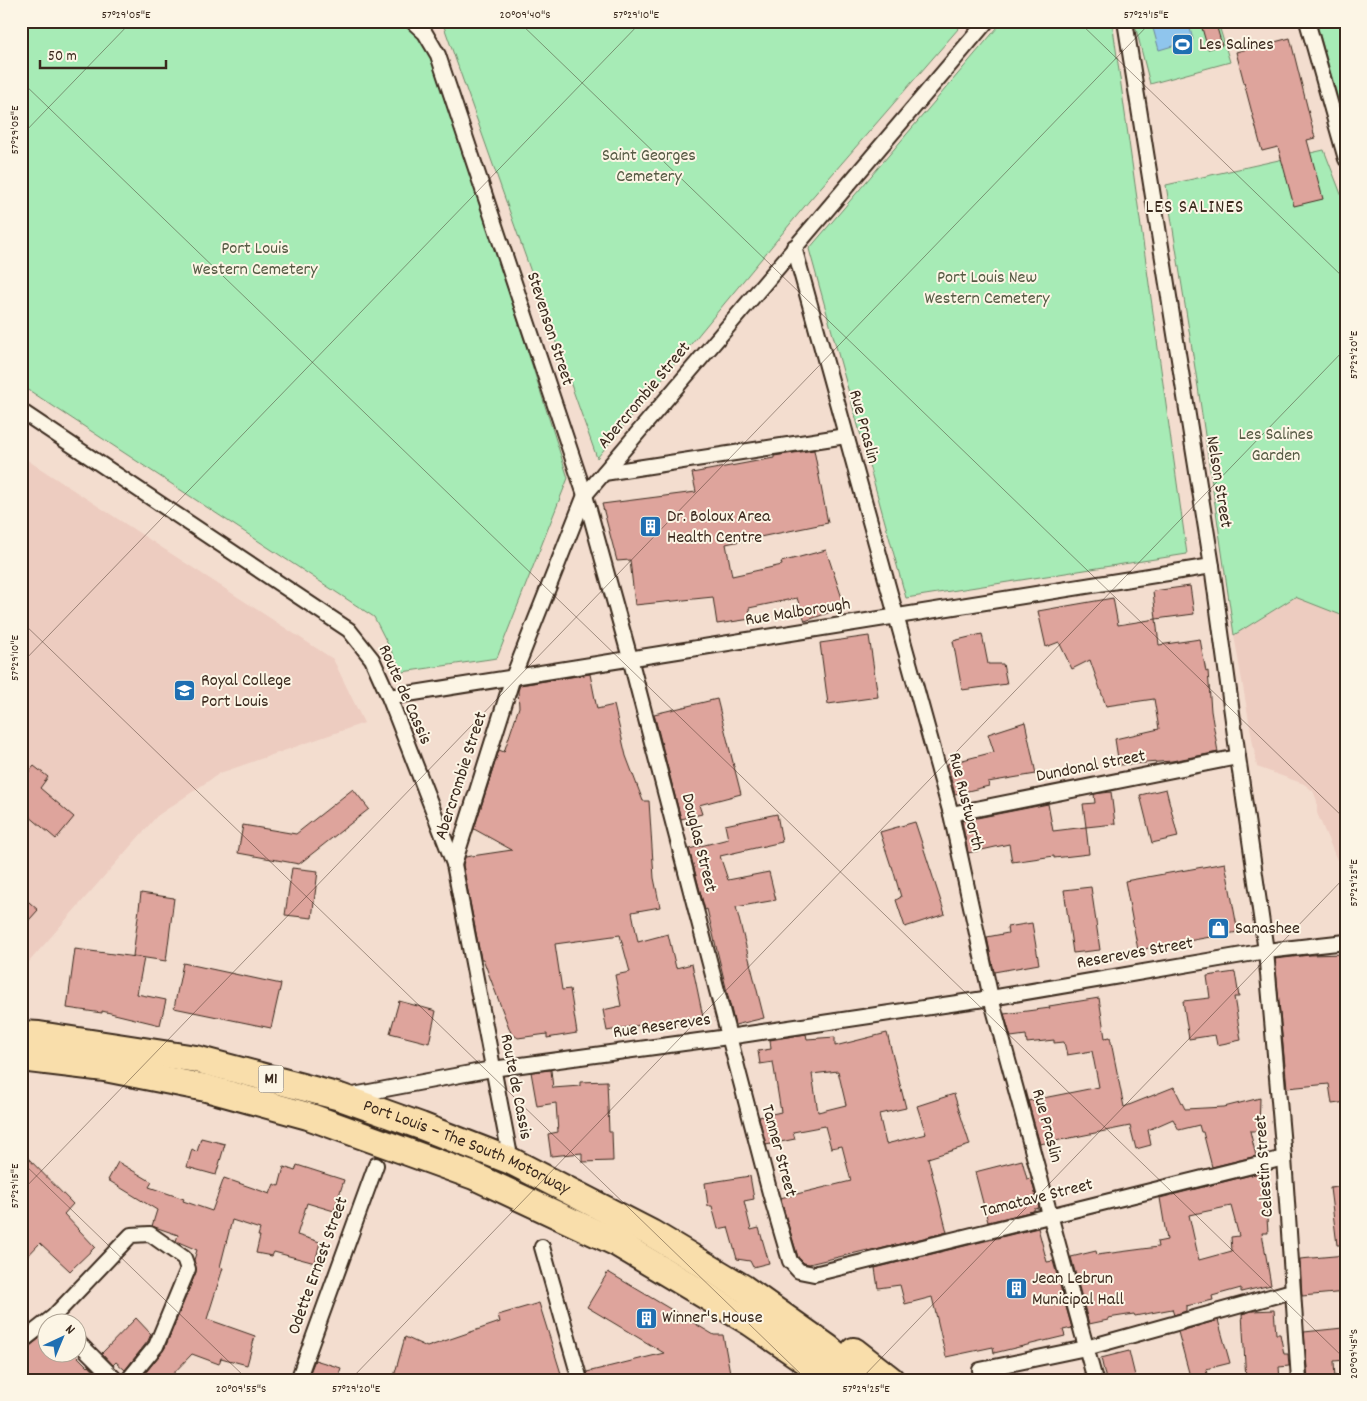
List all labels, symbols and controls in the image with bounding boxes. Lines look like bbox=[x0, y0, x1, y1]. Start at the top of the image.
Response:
text: 57°29'05"E bbox=[102, 7, 151, 24]
text: 20°09'40"S bbox=[499, 7, 551, 24]
text: 57°29'10"E bbox=[613, 7, 660, 24]
text: 57°29'15"E bbox=[1123, 7, 1169, 24]
sports icon: Les Salines bbox=[1171, 33, 1195, 57]
place label: Les Salines bbox=[1199, 33, 1274, 58]
scale bar bbox=[40, 38, 166, 70]
text: 50 m bbox=[48, 46, 77, 68]
text: 57°29'05"E bbox=[7, 105, 24, 154]
park label: Saint Georges Cemetery bbox=[602, 144, 696, 190]
district label: LES SALINES bbox=[1146, 195, 1244, 222]
park label: Port Louis Western Cemetery bbox=[192, 237, 318, 283]
park label: Port Louis New Western Cemetery bbox=[924, 266, 1050, 312]
street label: Stevenson Street bbox=[519, 269, 579, 389]
text: 57°29'20"E bbox=[1346, 330, 1363, 379]
street label: Abercrombie Street bbox=[593, 337, 698, 455]
street label: Rue Praslin bbox=[841, 387, 885, 467]
park label: Les Salines Garden bbox=[1239, 423, 1313, 469]
street label: Nelson Street bbox=[1198, 434, 1238, 530]
place label: Dr. Boloux Area Health Centre bbox=[667, 505, 771, 551]
building icon: Dr. Boloux Area Health Centre bbox=[639, 515, 663, 539]
street label: Rue Malborough bbox=[744, 592, 852, 634]
text: 57°29'10"E bbox=[7, 634, 24, 681]
street label: Route de Cassis bbox=[371, 641, 437, 749]
place label: Royal College Port Louis bbox=[201, 669, 291, 715]
school or university icon: Royal College Port Louis bbox=[173, 679, 197, 703]
street label: Abercrombie Street bbox=[430, 708, 495, 843]
street label: Dundonal Street bbox=[1034, 744, 1148, 790]
street label: Rue Rustworth bbox=[941, 750, 989, 854]
street label: Douglas Street bbox=[674, 791, 722, 895]
text: 57°29'25"E bbox=[1346, 859, 1363, 907]
shop icon: Sanashee bbox=[1207, 917, 1231, 941]
place label: Sanashee bbox=[1235, 917, 1300, 942]
street label: Resereves Street bbox=[1075, 931, 1195, 977]
street label: Rue Resereves bbox=[612, 1008, 712, 1046]
street label: Route de Cassis bbox=[493, 1032, 537, 1142]
road number: M1 bbox=[258, 1066, 284, 1092]
street label: Rue Praslin bbox=[1024, 1086, 1068, 1166]
street label: Port Louis – The South Motorway bbox=[359, 1094, 575, 1202]
street label: Tanner Street bbox=[754, 1102, 802, 1200]
street label: Celestin Street bbox=[1249, 1114, 1281, 1218]
text: 57°29'15"E bbox=[7, 1163, 24, 1209]
street label: Tamatave Street bbox=[978, 1173, 1096, 1225]
street label: Odette Ernest Street bbox=[282, 1193, 356, 1338]
place label: Jean Lebrun Municipal Hall bbox=[1032, 1267, 1125, 1313]
building icon: Jean Lebrun Municipal Hall bbox=[1004, 1277, 1028, 1301]
building icon: Winner's House bbox=[634, 1306, 658, 1330]
place label: Winner's House bbox=[662, 1306, 763, 1331]
north arrow bbox=[38, 1314, 88, 1364]
text: N bbox=[60, 1320, 79, 1340]
text: 20°09'45"S bbox=[1346, 1329, 1363, 1379]
text: 20°09'55"S bbox=[216, 1381, 266, 1398]
text: 57°29'20"E bbox=[332, 1381, 381, 1398]
text: 57°29'25"E bbox=[842, 1381, 890, 1398]

